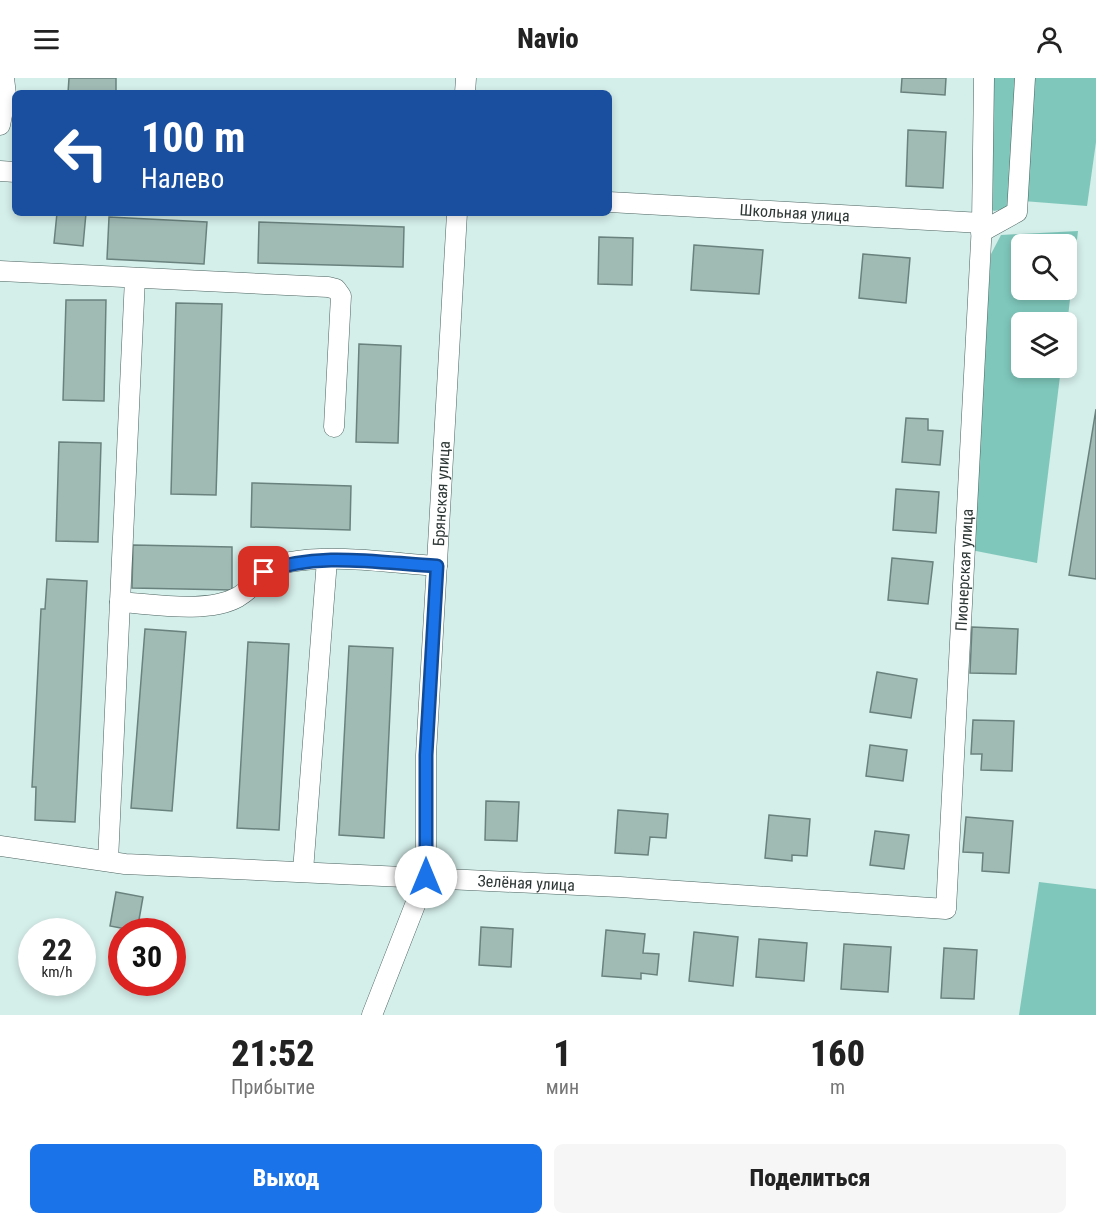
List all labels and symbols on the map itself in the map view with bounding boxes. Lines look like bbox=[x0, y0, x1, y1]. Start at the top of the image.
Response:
street label: Школьная улица bbox=[739, 200, 850, 226]
street label: Брянская улица bbox=[429, 440, 454, 547]
street label: Пионерская улица bbox=[952, 508, 977, 632]
pin bbox=[238, 546, 289, 597]
position arrow bbox=[394, 845, 458, 909]
street label: Зелёная улица bbox=[477, 871, 575, 895]
speed limit sign: 30 bbox=[108, 918, 186, 996]

